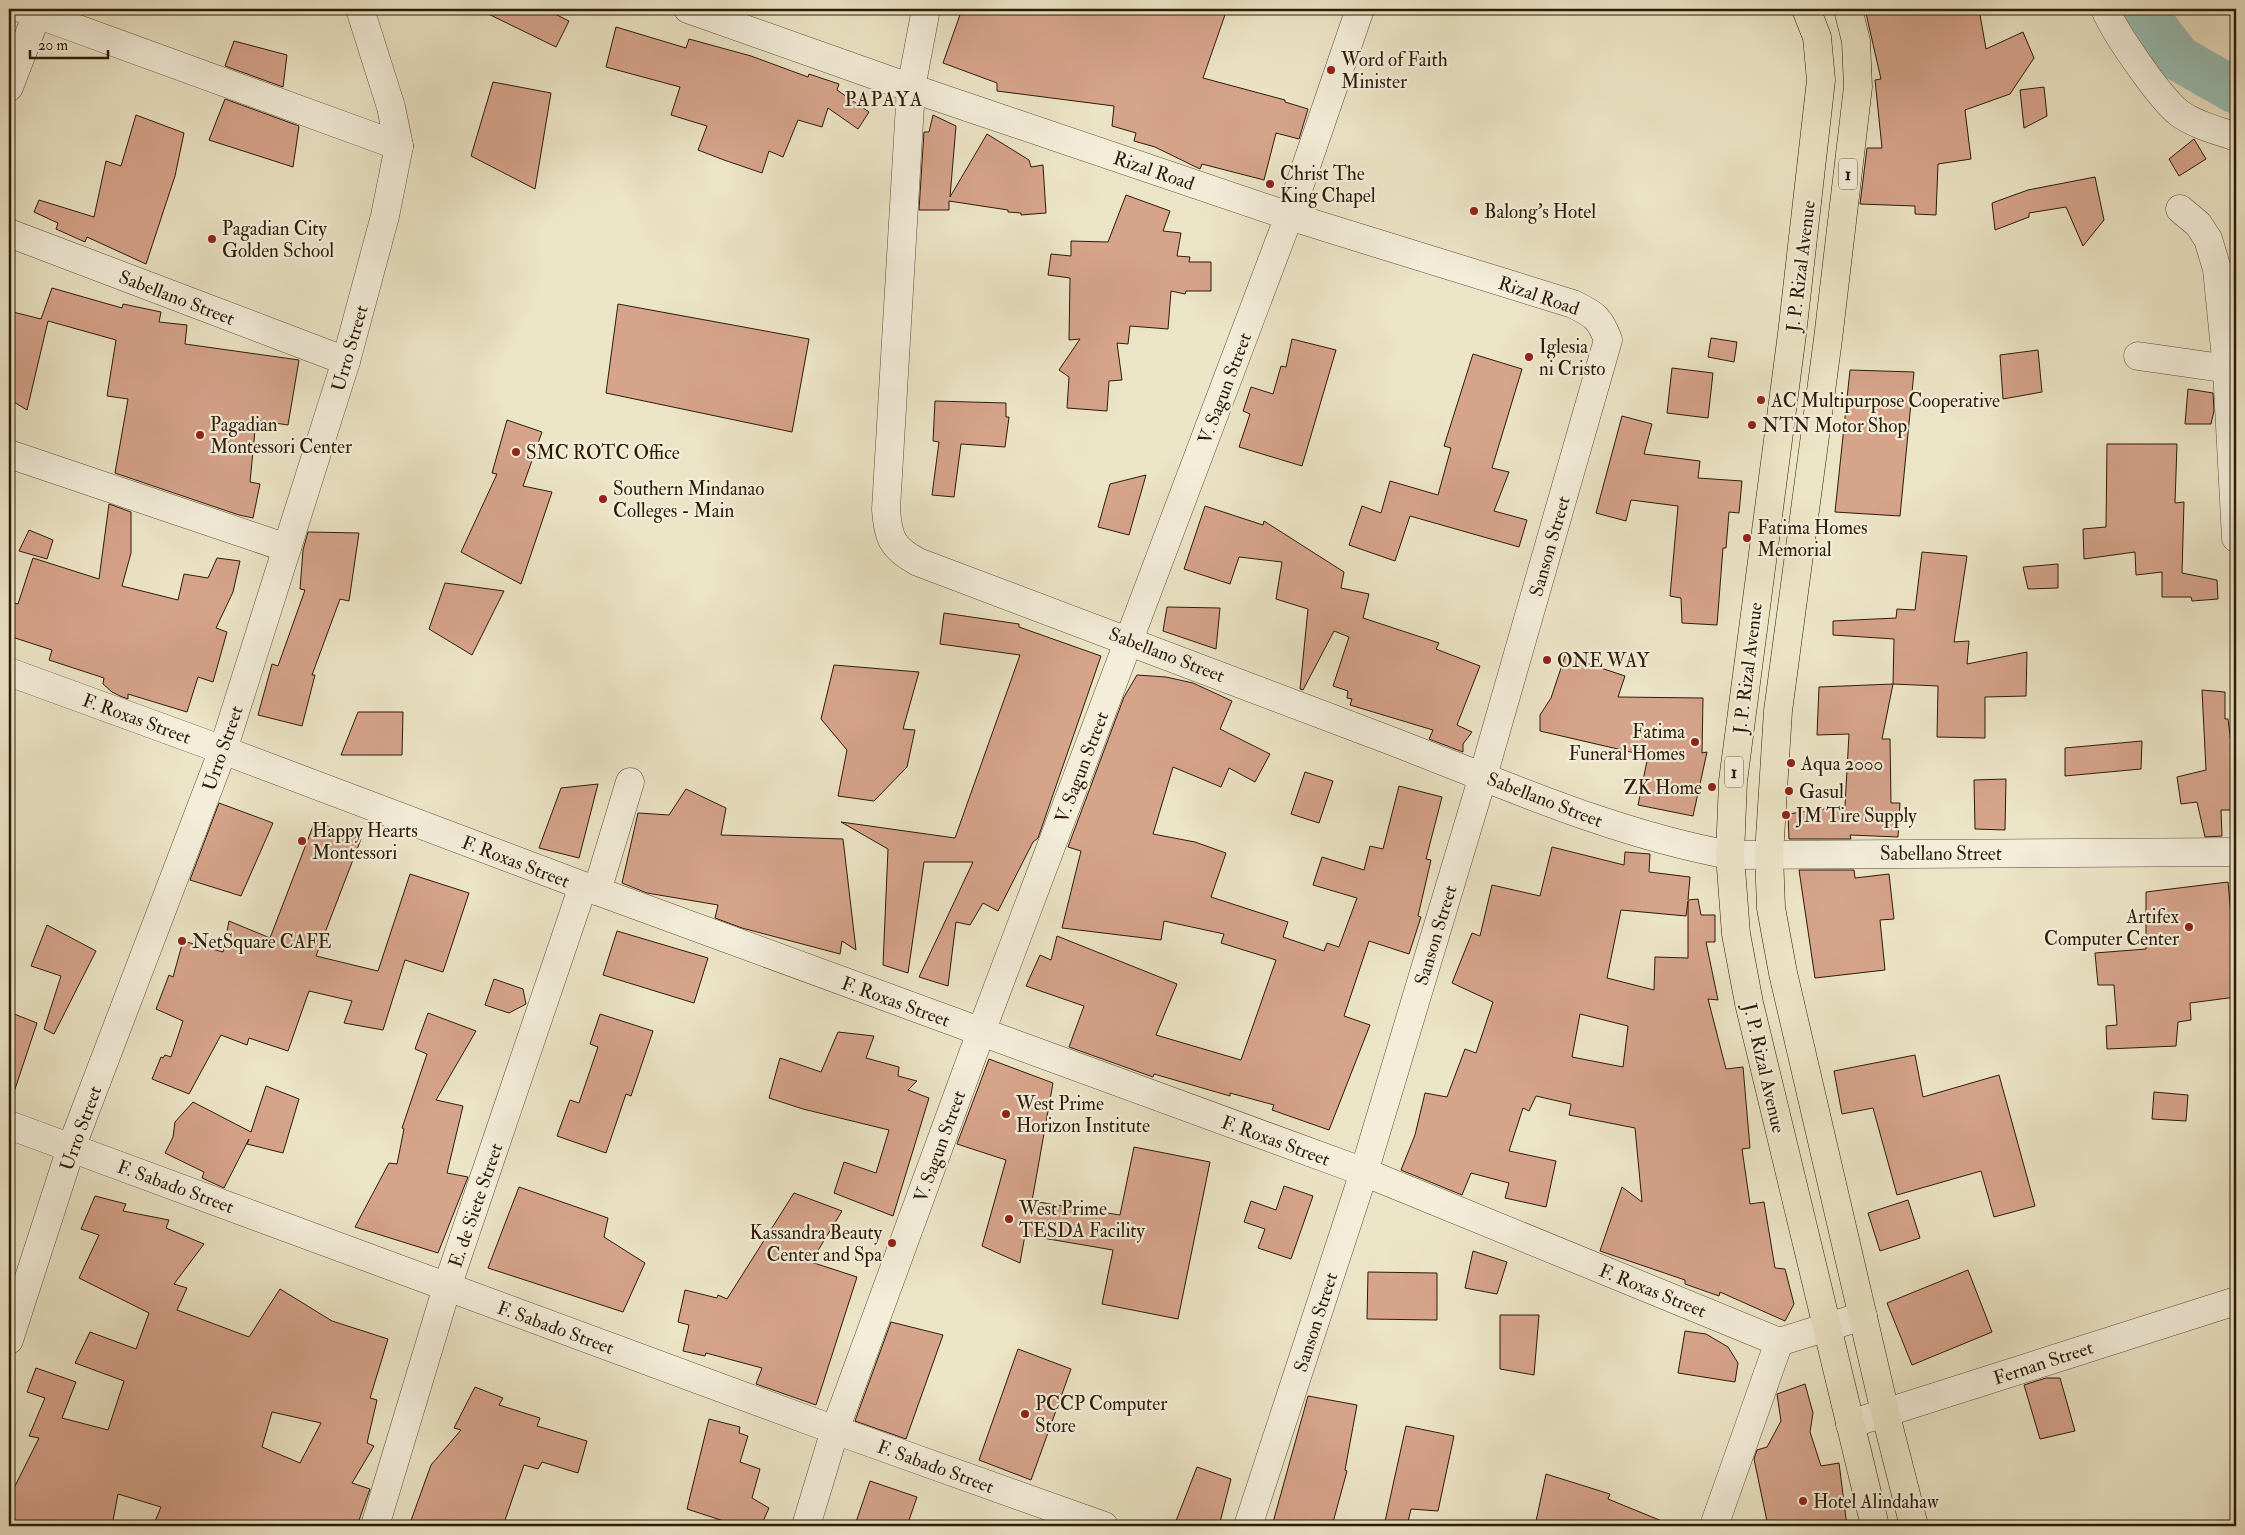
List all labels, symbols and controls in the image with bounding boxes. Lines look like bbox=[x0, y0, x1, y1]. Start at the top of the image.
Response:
scale bar bbox=[30, 28, 108, 60]
text: 20 m bbox=[38, 36, 68, 55]
place label: Word of Faith Minister bbox=[1340, 48, 1448, 94]
marker: Word of Faith Minister bbox=[1325, 64, 1337, 76]
district label: PAPAYA bbox=[845, 87, 923, 112]
street label: Rizal Road bbox=[1110, 146, 1198, 196]
road number: 1 bbox=[1839, 158, 1857, 190]
place label: Christ The King Chapel bbox=[1280, 162, 1376, 209]
marker: Christ The King Chapel bbox=[1264, 178, 1276, 190]
street label: J. P. Rizal Avenue bbox=[1781, 199, 1821, 334]
place label: Balong's Hotel bbox=[1484, 200, 1596, 224]
marker: Balong's Hotel bbox=[1468, 205, 1480, 217]
place label: Pagadian City Golden School bbox=[222, 217, 334, 263]
marker: Pagadian City Golden School bbox=[206, 233, 218, 245]
street label: Sabellano Street bbox=[115, 265, 238, 331]
street label: Rizal Road bbox=[1495, 271, 1583, 321]
street label: Urro Street bbox=[326, 302, 374, 394]
street label: V. Sagun Street bbox=[1193, 329, 1257, 447]
place label: Iglesia ni Cristo bbox=[1539, 335, 1605, 381]
marker: Iglesia ni Cristo bbox=[1523, 351, 1535, 363]
place label: AC Multipurpose Cooperative bbox=[1770, 389, 2000, 414]
marker: AC Multipurpose Cooperative bbox=[1755, 394, 1767, 406]
place label: Pagadian Montessori Center bbox=[210, 413, 352, 459]
place label: NTN Motor Shop bbox=[1762, 414, 1907, 439]
marker: NTN Motor Shop bbox=[1746, 419, 1758, 431]
marker: Pagadian Montessori Center bbox=[194, 429, 206, 441]
place label: SMC ROTC Office bbox=[526, 441, 680, 465]
marker: SMC ROTC Office bbox=[510, 446, 522, 458]
place label: Southern Mindanao Colleges - Main bbox=[613, 477, 765, 523]
marker: Southern Mindanao Colleges - Main bbox=[597, 493, 609, 505]
street label: Sanson Street bbox=[1524, 493, 1576, 599]
place label: Fatima Homes Memorial bbox=[1757, 516, 1868, 562]
marker: Fatima Homes Memorial bbox=[1741, 532, 1753, 544]
street label: J. P. Rizal Avenue bbox=[1728, 601, 1768, 736]
street label: Sabellano Street bbox=[1105, 622, 1228, 688]
place label: ONE WAY bbox=[1557, 649, 1651, 673]
marker: ONE WAY bbox=[1541, 654, 1553, 666]
street label: F. Roxas Street bbox=[79, 688, 194, 750]
street label: Urro Street bbox=[197, 703, 249, 794]
street label: V. Sagun Street bbox=[1050, 708, 1114, 826]
place label: Fatima Funeral Homes bbox=[1569, 720, 1685, 766]
marker: Fatima Funeral Homes bbox=[1689, 736, 1701, 748]
place label: Aqua 2000 bbox=[1800, 752, 1883, 776]
road number: 1 bbox=[1725, 756, 1743, 788]
marker: Aqua 2000 bbox=[1785, 757, 1797, 769]
street label: Sabellano Street bbox=[1483, 767, 1606, 833]
place label: ZK Home bbox=[1623, 776, 1702, 800]
place label: Gasul bbox=[1799, 780, 1844, 804]
marker: ZK Home bbox=[1706, 781, 1718, 793]
marker: Gasul bbox=[1783, 785, 1795, 797]
place label: JM Tire Supply bbox=[1795, 804, 1917, 829]
marker: JM Tire Supply bbox=[1780, 809, 1792, 821]
place label: Happy Hearts Montessori bbox=[312, 819, 418, 865]
street label: F. Roxas Street bbox=[458, 830, 573, 893]
marker: Happy Hearts Montessori bbox=[296, 835, 308, 847]
street label: Sabellano Street bbox=[1880, 842, 2002, 866]
street label: Sanson Street bbox=[1409, 882, 1463, 988]
place label: Artifex Computer Center bbox=[2044, 905, 2180, 952]
marker: Artifex Computer Center bbox=[2183, 921, 2195, 933]
place label: NetSquare CAFE bbox=[192, 930, 332, 954]
marker: NetSquare CAFE bbox=[176, 935, 188, 947]
street label: F. Roxas Street bbox=[838, 971, 953, 1033]
street label: J. P. Rizal Avenue bbox=[1737, 1000, 1791, 1135]
street label: Urro Street bbox=[55, 1083, 107, 1174]
street label: V. Sagun Street bbox=[909, 1087, 971, 1205]
place label: West Prime Horizon Institute bbox=[1015, 1092, 1150, 1138]
marker: West Prime Horizon Institute bbox=[1000, 1108, 1012, 1120]
street label: F. Roxas Street bbox=[1218, 1110, 1333, 1172]
street label: E. de Siete Street bbox=[443, 1140, 508, 1271]
street label: F. Sabado Street bbox=[114, 1155, 237, 1219]
place label: West Prime TESDA Facility bbox=[1018, 1197, 1146, 1243]
marker: West Prime TESDA Facility bbox=[1003, 1213, 1015, 1225]
place label: Kassandra Beauty Center and Spa bbox=[750, 1221, 883, 1268]
marker: Kassandra Beauty Center and Spa bbox=[886, 1237, 898, 1249]
street label: F. Roxas Street bbox=[1596, 1259, 1710, 1323]
street label: Sanson Street bbox=[1289, 1269, 1343, 1375]
street label: F. Sabado Street bbox=[494, 1296, 617, 1360]
street label: Fernan Street bbox=[1990, 1336, 2096, 1390]
place label: PCCP Computer Store bbox=[1035, 1392, 1167, 1438]
marker: PCCP Computer Store bbox=[1019, 1408, 1031, 1420]
street label: F. Sabado Street bbox=[874, 1435, 997, 1499]
place label: Hotel Alindahaw bbox=[1813, 1490, 1939, 1514]
marker: Hotel Alindahaw bbox=[1797, 1495, 1809, 1507]

